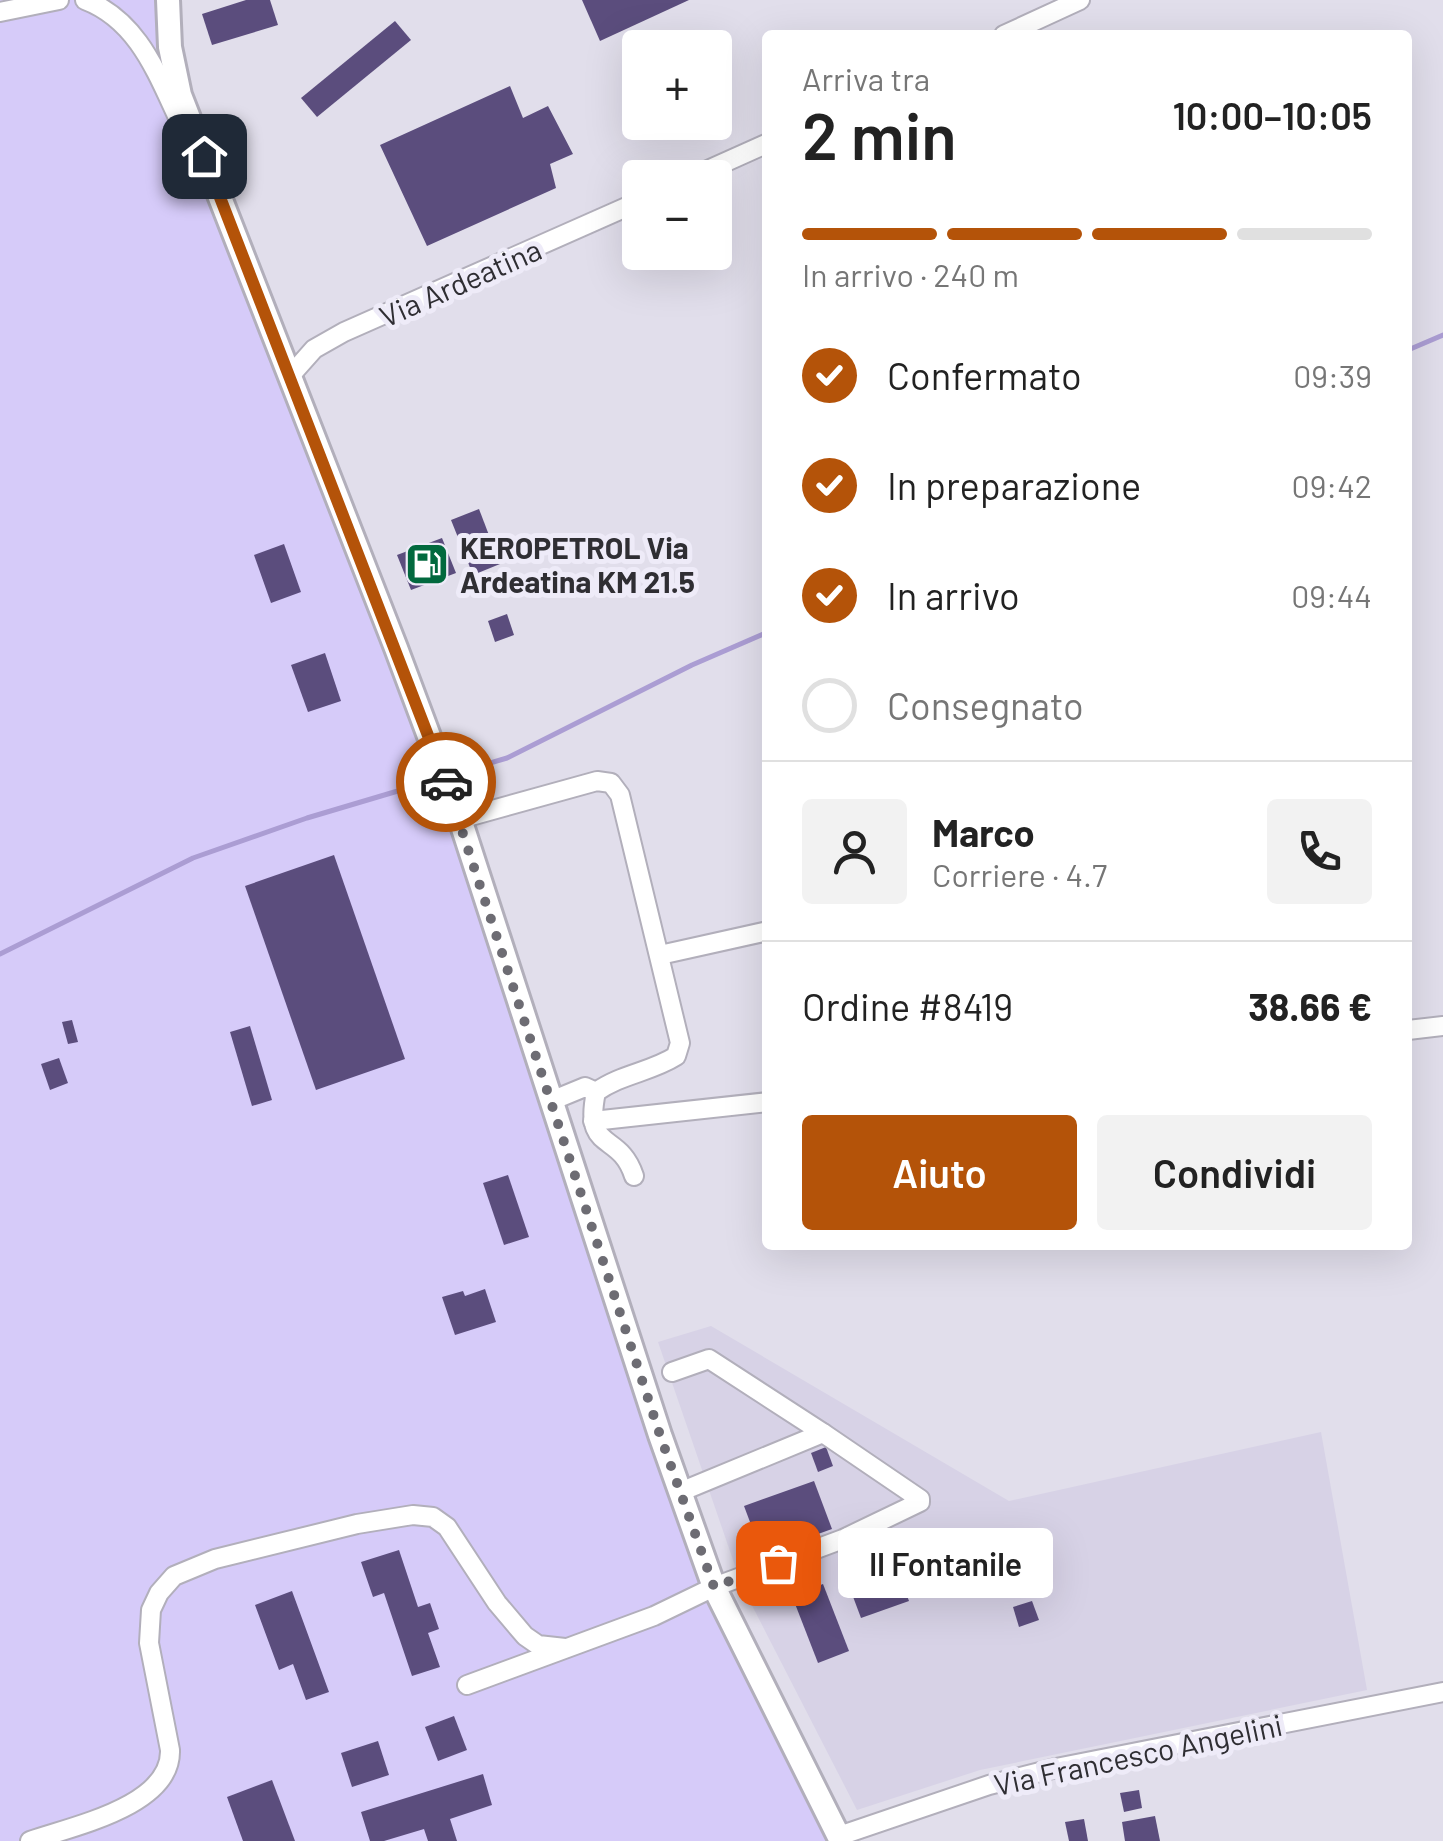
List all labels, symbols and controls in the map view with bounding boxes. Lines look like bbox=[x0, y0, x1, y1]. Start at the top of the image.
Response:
map controls bbox=[622, 30, 732, 270]
button: + bbox=[622, 30, 732, 140]
text: Arriva tra bbox=[802, 59, 930, 97]
text: 10:00–10:05 bbox=[1172, 92, 1372, 138]
text: 2 min bbox=[802, 95, 957, 173]
pin bbox=[162, 114, 247, 199]
icon: home bbox=[177, 129, 232, 184]
button: − bbox=[622, 160, 732, 270]
street label: Via Ardeatina bbox=[374, 230, 546, 334]
text: In arrivo · 240 m bbox=[802, 255, 1019, 293]
icon: check bbox=[802, 348, 857, 403]
text: Confermato bbox=[887, 352, 1082, 398]
text: 09:39 bbox=[1293, 356, 1372, 394]
icon: check bbox=[802, 458, 857, 513]
text: In preparazione bbox=[887, 462, 1141, 508]
text: 09:42 bbox=[1292, 466, 1372, 504]
place label: KEROPETROL Via Ardeatina KM 21.5 bbox=[460, 529, 695, 599]
fuel station icon: KEROPETROL Via Ardeatina KM 21.5 bbox=[404, 541, 450, 587]
icon: check bbox=[802, 568, 857, 623]
text: In arrivo bbox=[887, 572, 1020, 618]
text: 09:44 bbox=[1291, 576, 1372, 614]
text: Consegnato bbox=[887, 682, 1084, 728]
courier bbox=[396, 732, 496, 832]
icon: car bbox=[419, 755, 474, 810]
button: person bbox=[802, 799, 907, 904]
button: phone bbox=[1267, 799, 1372, 904]
text: Marco bbox=[932, 809, 1035, 855]
text: Corriere · 4.7 bbox=[932, 855, 1107, 893]
text: Ordine #8419 bbox=[802, 983, 1013, 1029]
text: 38.66 € bbox=[1248, 983, 1372, 1029]
button: Aiuto bbox=[802, 1115, 1077, 1230]
button: Condividi bbox=[1097, 1115, 1372, 1230]
pin bbox=[736, 1521, 821, 1606]
callout: Il Fontanile bbox=[838, 1528, 1053, 1598]
icon: bag bbox=[751, 1536, 806, 1591]
text: Il Fontanile bbox=[869, 1544, 1022, 1582]
street label: Via Francesco Angelini bbox=[991, 1706, 1285, 1802]

